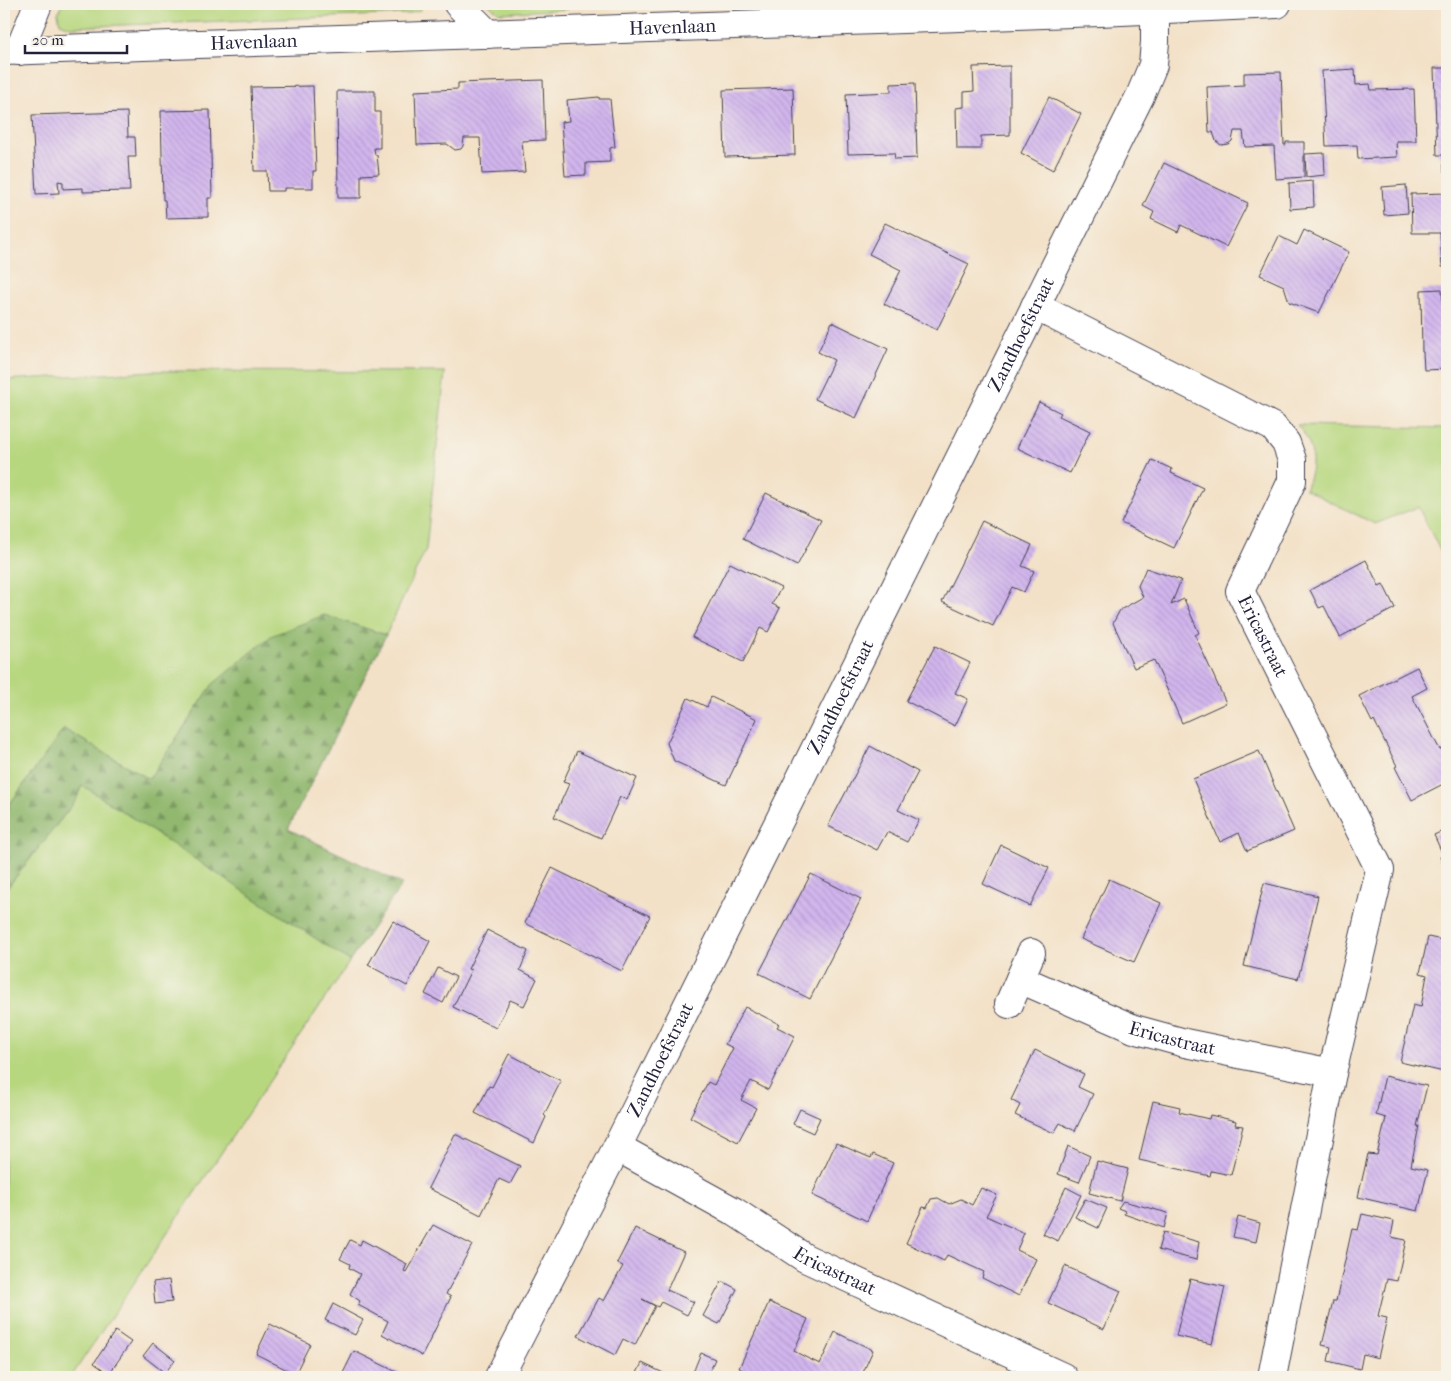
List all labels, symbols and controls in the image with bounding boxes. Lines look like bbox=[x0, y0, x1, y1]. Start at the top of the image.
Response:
street label: Havenlaan bbox=[629, 15, 716, 40]
scale bar bbox=[25, 22, 128, 54]
street label: Havenlaan bbox=[210, 30, 298, 55]
text: 20 m bbox=[32, 31, 64, 49]
street label: Zandhoefstraat bbox=[984, 273, 1059, 395]
street label: Ericastraat bbox=[1233, 592, 1293, 681]
street label: Zandhoefstraat bbox=[803, 636, 879, 758]
street label: Zandhoefstraat bbox=[623, 999, 698, 1121]
street label: Ericastraat bbox=[1126, 1017, 1218, 1060]
street label: Ericastraat bbox=[789, 1242, 880, 1300]

